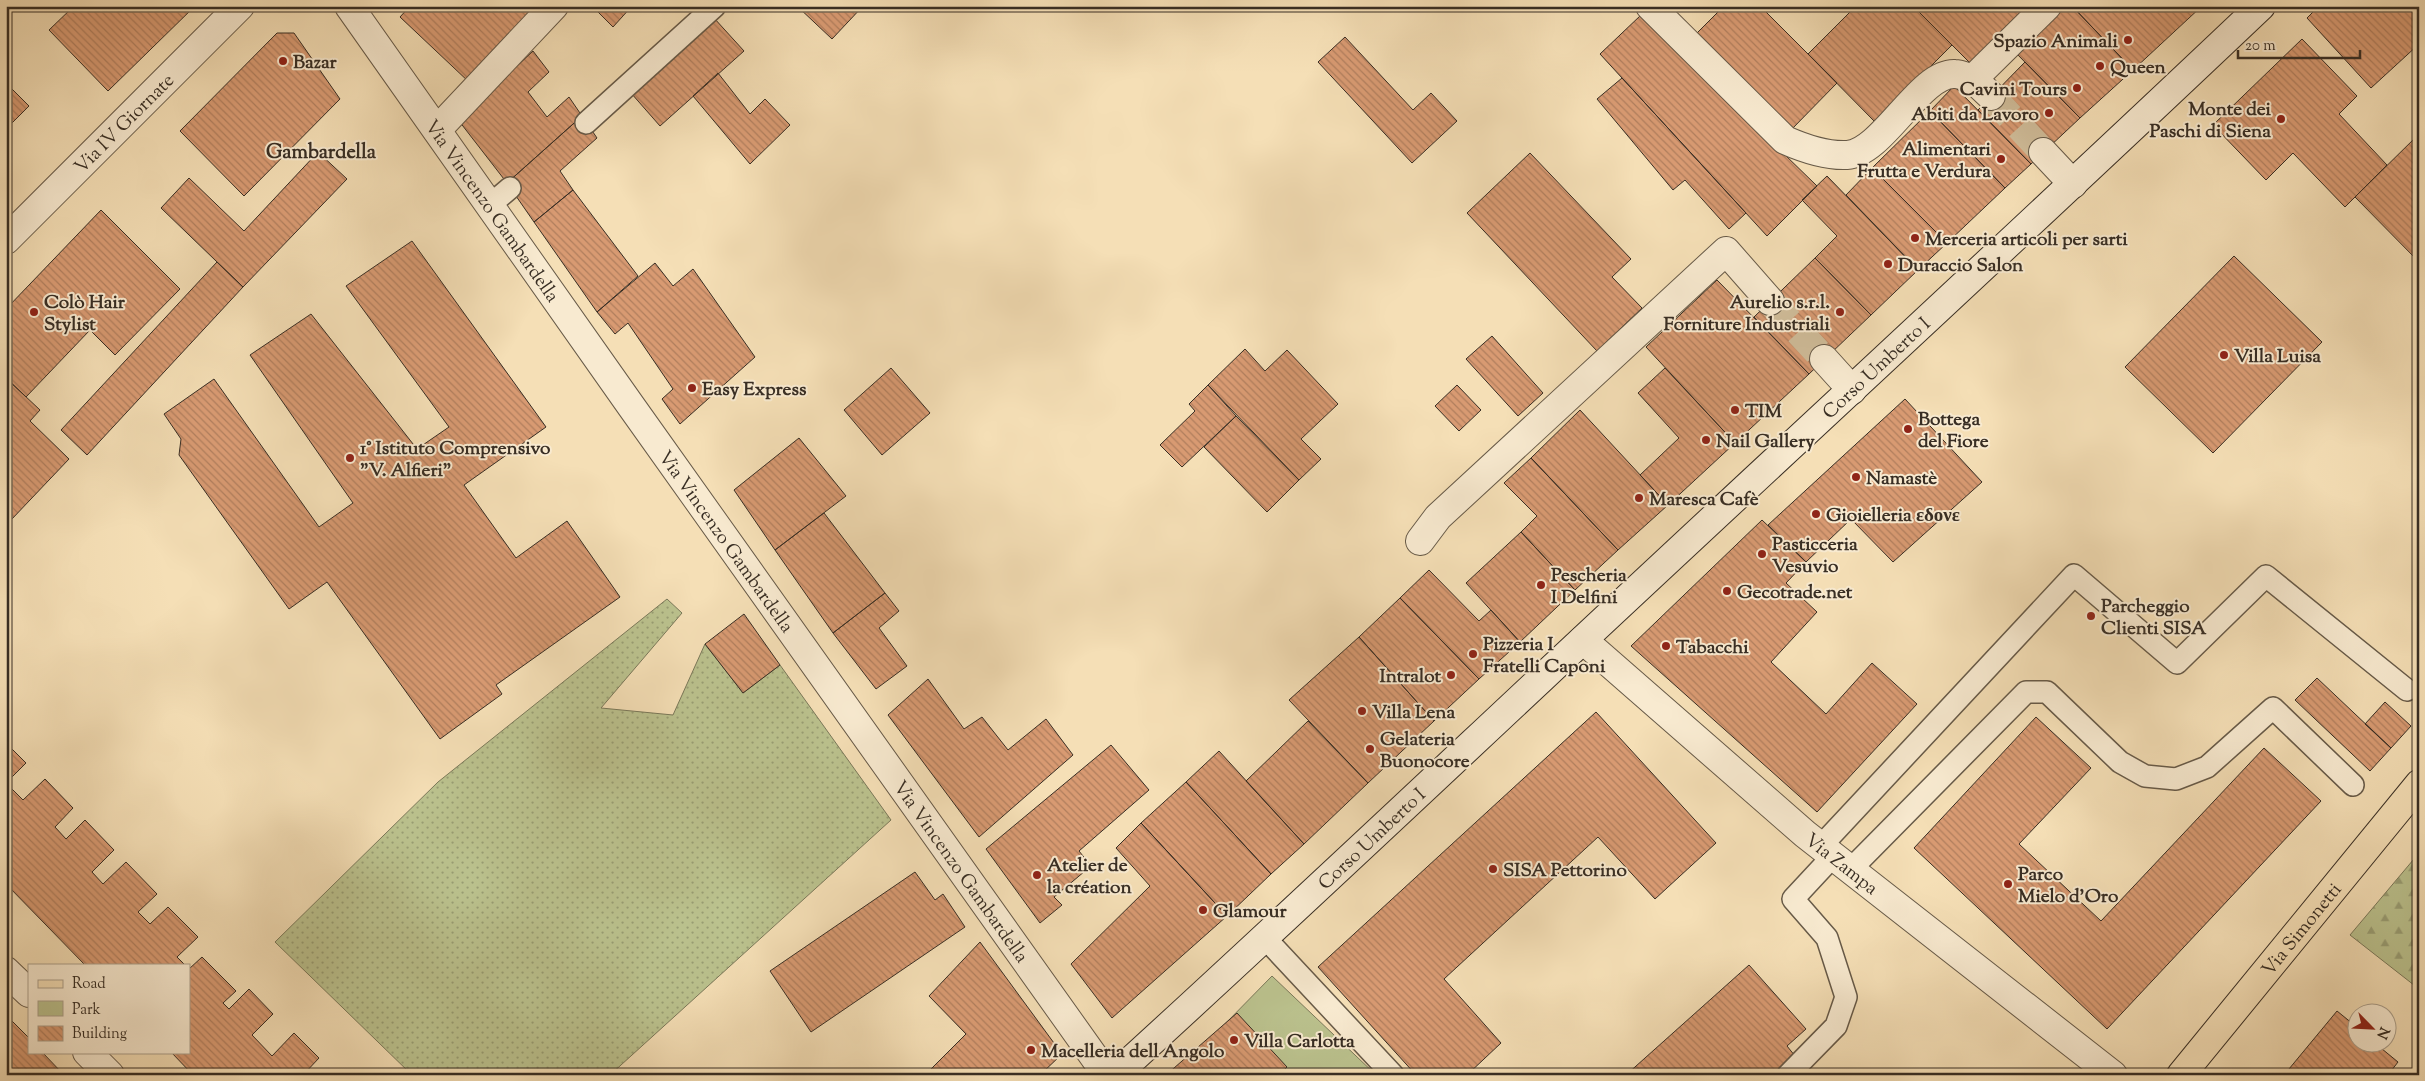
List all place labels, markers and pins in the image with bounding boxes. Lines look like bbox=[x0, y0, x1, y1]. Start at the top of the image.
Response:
place label: Spazio Animali bbox=[1993, 29, 2119, 56]
marker: Spazio Animali bbox=[2122, 34, 2134, 46]
place label: Bazar bbox=[293, 50, 337, 77]
marker: Bazar bbox=[277, 55, 289, 67]
place label: Queen bbox=[2110, 55, 2167, 82]
marker: Queen bbox=[2094, 60, 2106, 72]
place label: Cavini Tours bbox=[1960, 77, 2068, 104]
marker: Cavini Tours bbox=[2071, 82, 2083, 94]
place label: Monte dei Paschi di Siena bbox=[2150, 97, 2272, 146]
place label: Abiti da Lavoro bbox=[1911, 102, 2040, 129]
marker: Abiti da Lavoro bbox=[2043, 107, 2055, 119]
marker: Monte dei Paschi di Siena bbox=[2275, 113, 2287, 125]
place label: Alimentari Frutta e Verdura bbox=[1857, 137, 1992, 186]
marker: Alimentari Frutta e Verdura bbox=[1995, 153, 2007, 165]
place label: Merceria articoli per sarti bbox=[1925, 227, 2128, 254]
marker: Merceria articoli per sarti bbox=[1909, 232, 1921, 244]
place label: Duraccio Salon bbox=[1898, 253, 2024, 280]
marker: Duraccio Salon bbox=[1882, 258, 1894, 270]
place label: Colò Hair Stylist bbox=[44, 290, 126, 339]
place label: Aurelio s.r.l. Forniture Industriali bbox=[1664, 290, 1831, 339]
marker: Colò Hair Stylist bbox=[28, 306, 40, 318]
marker: Aurelio s.r.l. Forniture Industriali bbox=[1834, 306, 1846, 318]
place label: Villa Luisa bbox=[2234, 344, 2321, 371]
marker: Villa Luisa bbox=[2218, 349, 2230, 361]
place label: Easy Express bbox=[702, 377, 807, 404]
marker: Easy Express bbox=[686, 382, 698, 394]
place label: TIM bbox=[1745, 399, 1783, 426]
marker: TIM bbox=[1729, 404, 1741, 416]
place label: Bottega del Fiore bbox=[1918, 407, 1989, 456]
marker: Bottega del Fiore bbox=[1902, 423, 1914, 435]
place label: Nail Gallery bbox=[1716, 429, 1815, 456]
marker: Nail Gallery bbox=[1700, 434, 1712, 446]
place label: 1° Istituto Comprensivo "V. Alfieri" bbox=[360, 436, 551, 485]
marker: 1° Istituto Comprensivo "V. Alfieri" bbox=[344, 452, 356, 464]
place label: Namastè bbox=[1866, 466, 1937, 493]
marker: Namastè bbox=[1850, 471, 1862, 483]
place label: Maresca Cafè bbox=[1649, 487, 1759, 514]
marker: Maresca Cafè bbox=[1633, 492, 1645, 504]
place label: Gioielleria εδονε bbox=[1826, 503, 1960, 530]
marker: Gioielleria εδονε bbox=[1810, 508, 1822, 520]
place label: Pasticceria Vesuvio bbox=[1772, 532, 1858, 581]
marker: Pasticceria Vesuvio bbox=[1756, 548, 1768, 560]
place label: Pescheria I Delfini bbox=[1551, 563, 1627, 612]
marker: Pescheria I Delfini bbox=[1535, 579, 1547, 591]
place label: Gecotrade.net bbox=[1737, 580, 1853, 607]
marker: Gecotrade.net bbox=[1721, 585, 1733, 597]
place label: Parcheggio Clienti SISA bbox=[2101, 594, 2207, 643]
marker: Parcheggio Clienti SISA bbox=[2085, 610, 2097, 622]
place label: Pizzeria I Fratelli Caponi bbox=[1483, 632, 1606, 681]
place label: Tabacchi bbox=[1676, 635, 1749, 662]
marker: Tabacchi bbox=[1660, 640, 1672, 652]
marker: Pizzeria I Fratelli Caponi bbox=[1467, 648, 1479, 660]
place label: Intralot bbox=[1379, 664, 1441, 691]
marker: Intralot bbox=[1445, 669, 1457, 681]
place label: Villa Lena bbox=[1372, 700, 1456, 727]
marker: Villa Lena bbox=[1356, 705, 1368, 717]
place label: Gelateria Buonocore bbox=[1380, 727, 1470, 776]
marker: Gelateria Buonocore bbox=[1364, 743, 1376, 755]
place label: Atelier de la création bbox=[1047, 853, 1132, 902]
place label: SISA Pettorino bbox=[1503, 858, 1627, 885]
place label: Parco Mielo d'Oro bbox=[2018, 862, 2119, 911]
marker: SISA Pettorino bbox=[1487, 863, 1499, 875]
marker: Atelier de la création bbox=[1031, 869, 1043, 881]
marker: Parco Mielo d'Oro bbox=[2002, 878, 2014, 890]
place label: Glamour bbox=[1213, 899, 1287, 926]
marker: Glamour bbox=[1197, 904, 1209, 916]
place label: Villa Carlotta bbox=[1244, 1029, 1355, 1056]
marker: Villa Carlotta bbox=[1228, 1034, 1240, 1046]
place label: Macelleria dell Angolo bbox=[1041, 1039, 1225, 1066]
marker: Macelleria dell Angolo bbox=[1025, 1044, 1037, 1056]

